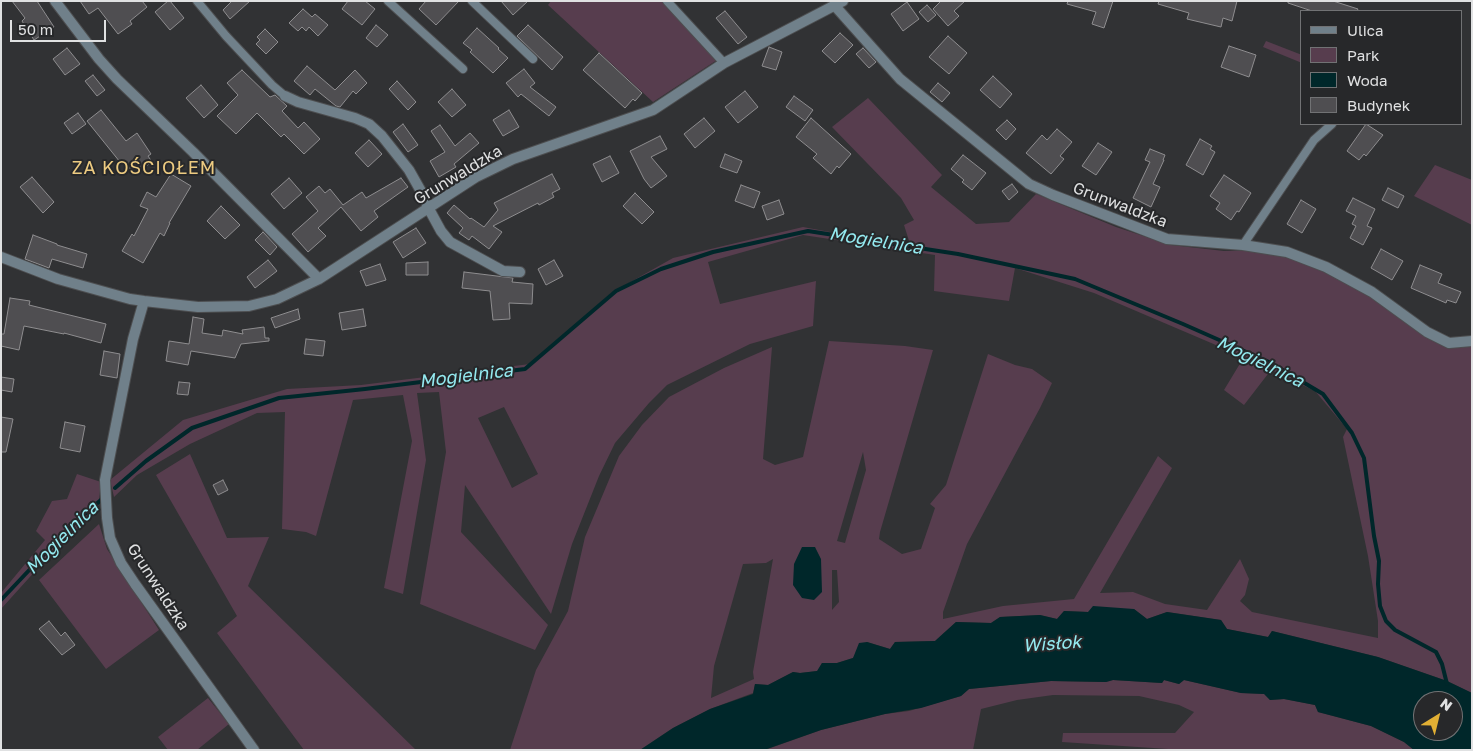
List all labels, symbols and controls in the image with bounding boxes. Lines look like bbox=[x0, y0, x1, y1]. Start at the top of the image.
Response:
scale bar bbox=[12, 10, 109, 42]
legend bbox=[1300, 10, 1463, 125]
text: 50 m bbox=[18, 20, 53, 38]
text: Ulica bbox=[1347, 21, 1383, 39]
text: Park bbox=[1347, 46, 1379, 64]
text: Woda bbox=[1347, 71, 1388, 89]
text: Budynek bbox=[1347, 96, 1410, 114]
street label: Grunwaldzka bbox=[410, 141, 506, 209]
district label: ZA KOŚCIOŁEM bbox=[70, 157, 218, 179]
street label: Grunwaldzka bbox=[1070, 178, 1170, 232]
water label: Mogielnica bbox=[828, 223, 924, 259]
water label: Mogielnica bbox=[1213, 332, 1307, 392]
water label: Mogielnica bbox=[418, 360, 514, 392]
water label: Mogielnica bbox=[21, 497, 103, 579]
street label: Grunwaldzka bbox=[123, 540, 193, 634]
water label: Wisłok bbox=[1022, 631, 1082, 657]
north arrow bbox=[1413, 691, 1463, 741]
text: N bbox=[1437, 694, 1456, 714]

